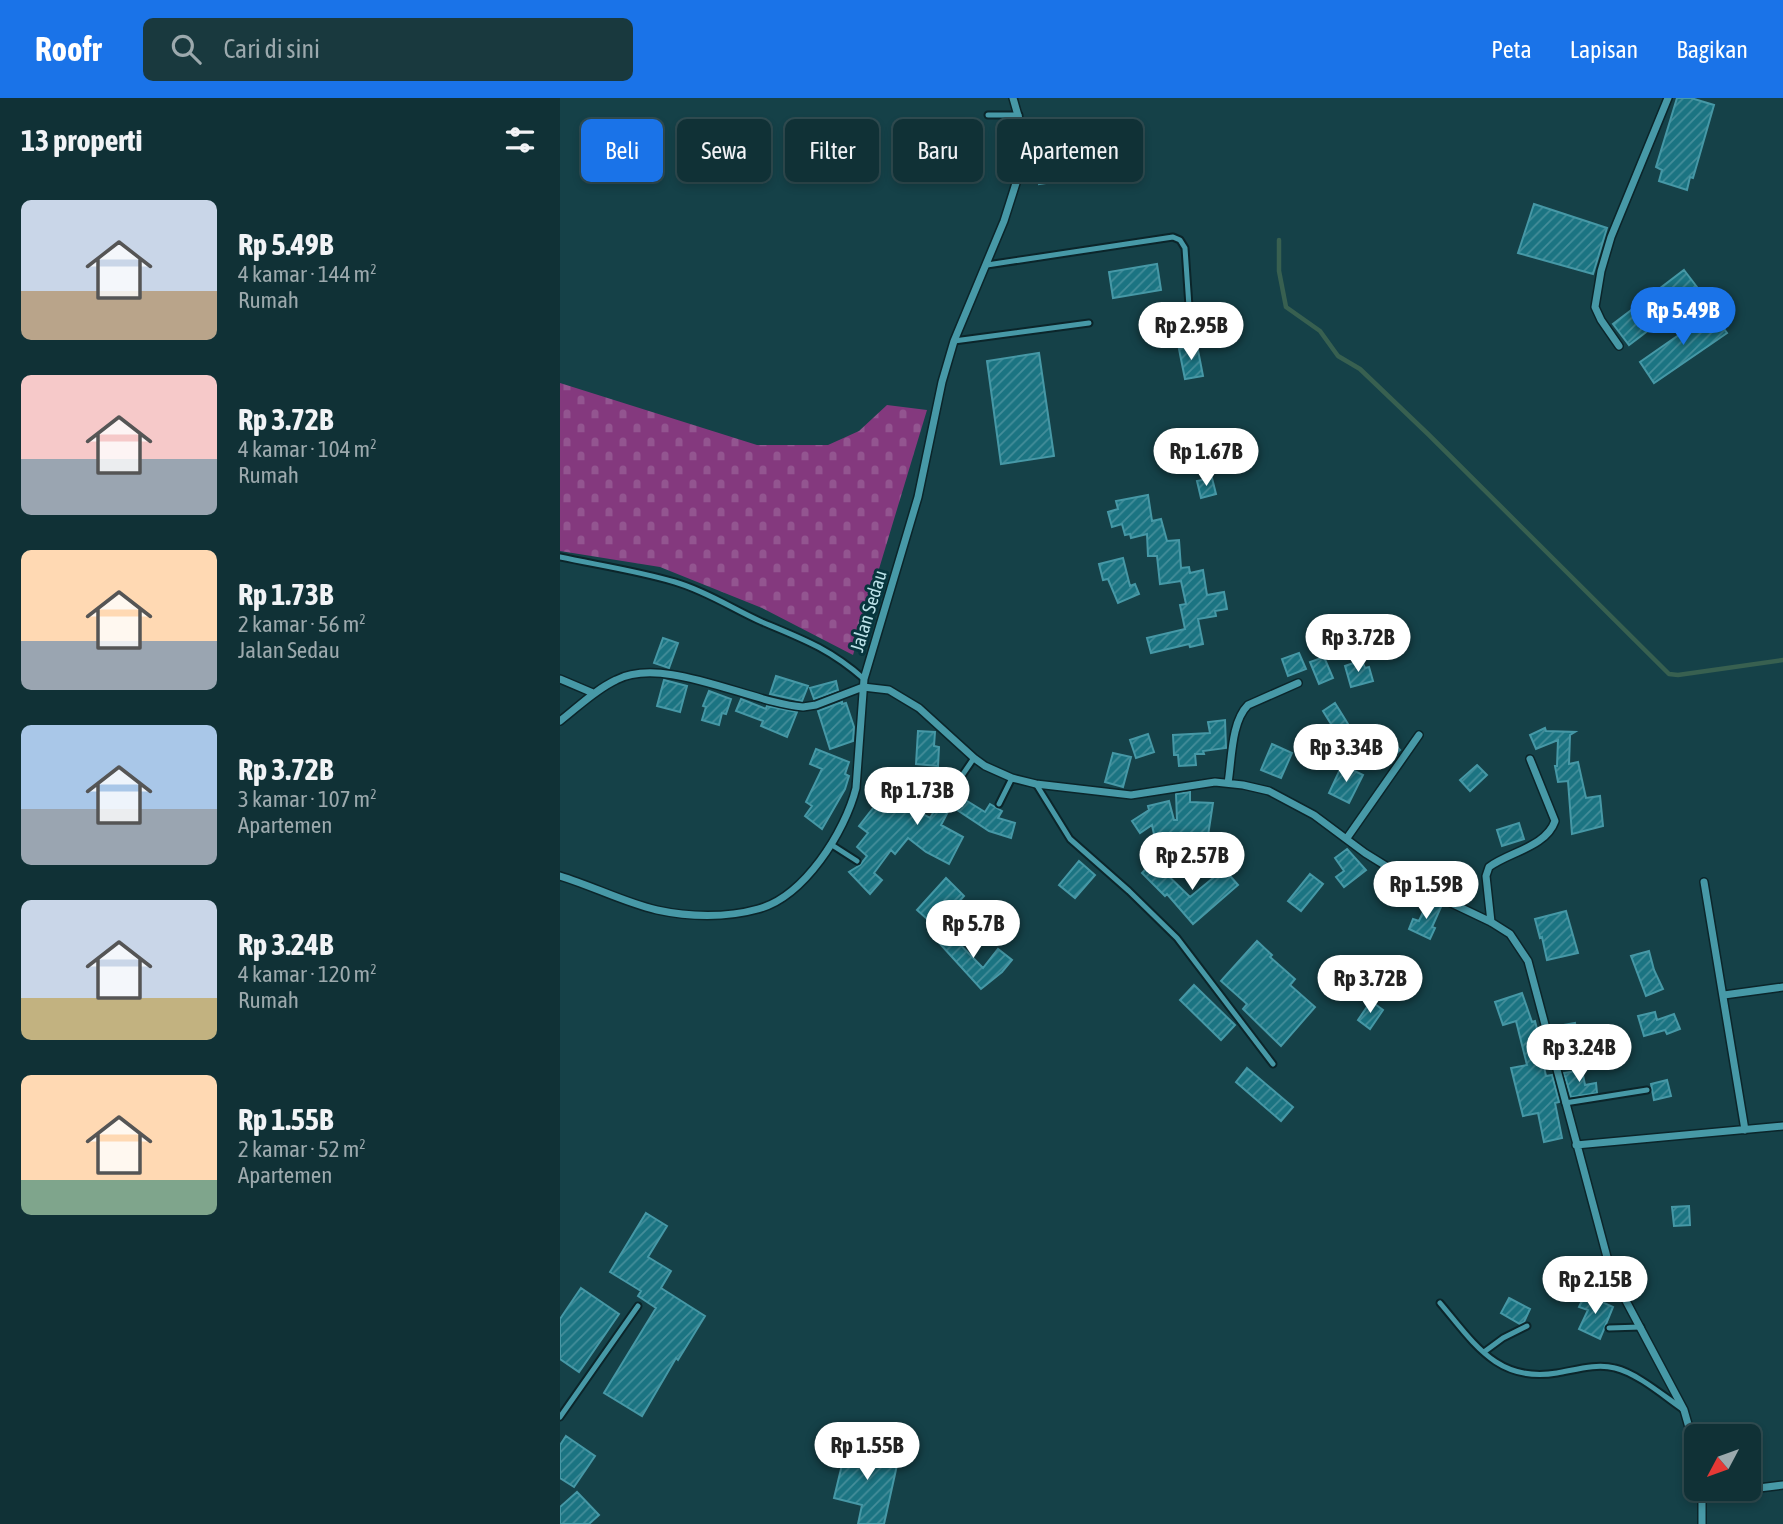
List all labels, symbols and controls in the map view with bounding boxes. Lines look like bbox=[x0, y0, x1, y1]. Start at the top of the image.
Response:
search box bbox=[143, 18, 633, 81]
text: Roofr bbox=[35, 30, 101, 68]
icon: search bbox=[167, 30, 205, 68]
text: Cari di sini bbox=[223, 34, 320, 64]
text: Peta bbox=[1491, 36, 1532, 63]
text: Lapisan bbox=[1570, 36, 1638, 63]
text: Bagikan bbox=[1676, 36, 1748, 63]
chip: Beli bbox=[581, 119, 663, 182]
chip: Sewa bbox=[677, 119, 771, 182]
chip: Filter bbox=[785, 119, 879, 182]
chip: Baru bbox=[893, 119, 983, 182]
chip: Apartemen bbox=[997, 119, 1143, 182]
icon: filters bbox=[501, 121, 539, 159]
text: 13 properti bbox=[21, 123, 142, 157]
text: Rp 5.49B bbox=[238, 227, 333, 261]
icon: home bbox=[77, 228, 161, 312]
text: 4 kamar · 144 m² bbox=[238, 261, 377, 287]
text: Rumah bbox=[238, 287, 299, 313]
pin: Rp 5.49B bbox=[1611, 288, 1755, 347]
text: Rp 5.49B bbox=[1647, 297, 1719, 323]
pin: Rp 2.95B bbox=[1119, 302, 1263, 362]
text: Rp 2.95B bbox=[1155, 312, 1227, 338]
text: Rp 3.72B bbox=[238, 402, 333, 436]
icon: home bbox=[77, 403, 161, 487]
pin: Rp 1.67B bbox=[1134, 428, 1278, 488]
text: 4 kamar · 104 m² bbox=[238, 436, 377, 462]
text: Rp 1.67B bbox=[1170, 438, 1242, 464]
text: Rumah bbox=[238, 462, 299, 488]
street label: Jalan Sedau bbox=[845, 568, 891, 654]
text: Rp 1.73B bbox=[238, 577, 333, 611]
icon: home bbox=[77, 578, 161, 662]
text: 2 kamar · 56 m² bbox=[238, 611, 366, 637]
pin: Rp 3.72B bbox=[1286, 614, 1430, 674]
text: Rp 3.72B bbox=[1322, 624, 1394, 650]
text: Jalan Sedau bbox=[238, 637, 340, 663]
pin: Rp 3.34B bbox=[1274, 724, 1418, 784]
text: Rp 3.34B bbox=[1310, 734, 1382, 760]
text: Rp 3.72B bbox=[238, 752, 333, 786]
icon: home bbox=[77, 753, 161, 837]
pin: Rp 1.73B bbox=[845, 768, 989, 827]
text: Rp 1.73B bbox=[881, 777, 953, 803]
text: 3 kamar · 107 m² bbox=[238, 786, 377, 812]
text: Apartemen bbox=[238, 812, 332, 838]
pin: Rp 2.57B bbox=[1120, 832, 1264, 892]
text: Rp 2.57B bbox=[1156, 842, 1228, 868]
pin: Rp 1.59B bbox=[1354, 862, 1498, 921]
text: Rp 1.59B bbox=[1390, 871, 1462, 897]
pin: Rp 5.7B bbox=[908, 900, 1038, 960]
text: Rp 5.7B bbox=[942, 910, 1004, 936]
text: Rp 3.24B bbox=[238, 927, 333, 961]
icon: home bbox=[77, 928, 161, 1012]
pin: Rp 3.72B bbox=[1298, 956, 1442, 1015]
text: 4 kamar · 120 m² bbox=[238, 961, 377, 987]
text: Rp 3.72B bbox=[1334, 965, 1406, 991]
text: Rumah bbox=[238, 987, 299, 1013]
pin: Rp 3.24B bbox=[1507, 1024, 1651, 1084]
text: Rp 3.24B bbox=[1543, 1034, 1615, 1060]
text: Rp 1.55B bbox=[238, 1102, 333, 1136]
icon: home bbox=[77, 1103, 161, 1187]
text: 2 kamar · 52 m² bbox=[238, 1136, 366, 1162]
text: Apartemen bbox=[238, 1162, 332, 1188]
pin: Rp 2.15B bbox=[1523, 1256, 1667, 1316]
text: Rp 2.15B bbox=[1559, 1266, 1631, 1292]
pin: Rp 1.55B bbox=[795, 1422, 939, 1482]
north arrow bbox=[1684, 1424, 1760, 1502]
map controls bbox=[1684, 1424, 1761, 1501]
text: Rp 1.55B bbox=[831, 1432, 903, 1458]

